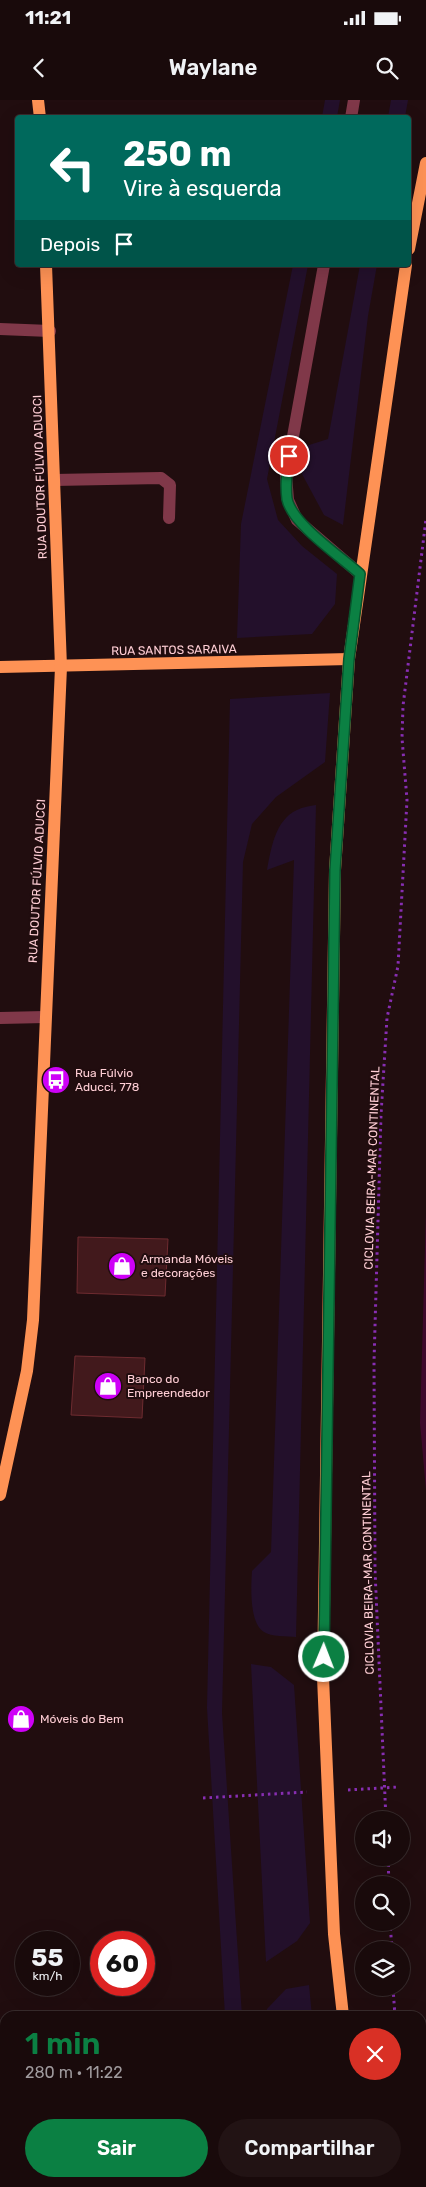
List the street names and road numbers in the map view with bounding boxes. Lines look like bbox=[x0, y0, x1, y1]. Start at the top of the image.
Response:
street label: RUA DOUTOR FÚLVIO ADUCCI bbox=[30, 395, 50, 559]
street label: RUA SANTOS SARAIVA bbox=[111, 642, 237, 658]
street label: RUA DOUTOR FÚLVIO ADUCCI bbox=[26, 799, 48, 963]
street label: CICLOVIA BEIRA-MAR CONTINENTAL bbox=[361, 1066, 383, 1270]
street label: CICLOVIA BEIRA-MAR CONTINENTAL bbox=[359, 1471, 377, 1675]

